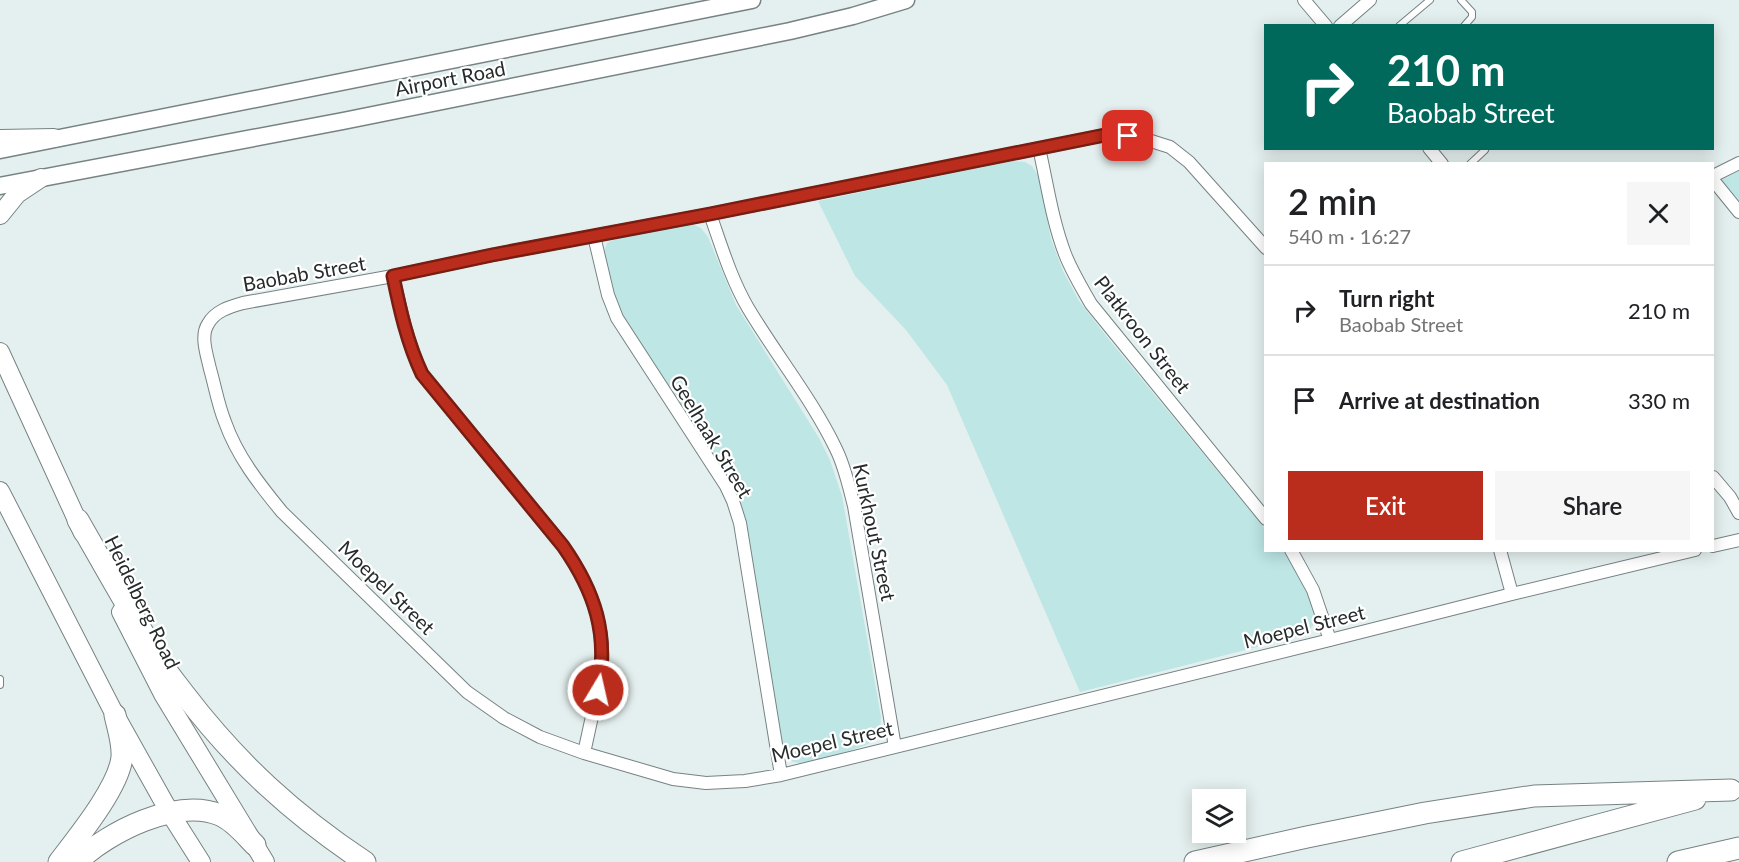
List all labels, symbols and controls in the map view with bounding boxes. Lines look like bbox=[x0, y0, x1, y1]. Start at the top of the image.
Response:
text: 210 m bbox=[1387, 45, 1505, 95]
icon: right bbox=[1288, 48, 1366, 126]
street label: Airport Road bbox=[393, 56, 507, 100]
text: Baobab Street bbox=[1387, 96, 1555, 129]
pin bbox=[1102, 110, 1153, 161]
icon: arrive bbox=[1111, 119, 1144, 152]
text: 2 min bbox=[1288, 179, 1377, 223]
button: close bbox=[1627, 182, 1690, 245]
text: 540 m · 16:27 bbox=[1288, 224, 1411, 248]
street label: Baobab Street bbox=[241, 250, 367, 296]
street label: Platkroon Street bbox=[1090, 271, 1196, 397]
text: Turn right bbox=[1339, 285, 1434, 312]
icon: right bbox=[1288, 294, 1321, 327]
text: 210 m bbox=[1628, 297, 1690, 324]
text: Baobab Street bbox=[1339, 312, 1463, 336]
street label: Geelhaak Street bbox=[666, 370, 758, 502]
icon: arrive bbox=[1288, 384, 1321, 417]
text: Arrive at destination bbox=[1339, 387, 1540, 414]
text: 330 m bbox=[1628, 387, 1690, 414]
street label: Kurkhout Street bbox=[849, 461, 901, 603]
button: Exit bbox=[1288, 471, 1483, 540]
button: Share bbox=[1495, 471, 1690, 540]
street label: Heidelberg Road bbox=[100, 531, 186, 673]
street label: Moepel Street bbox=[334, 535, 440, 639]
street label: Moepel Street bbox=[1241, 599, 1367, 653]
position arrow bbox=[566, 658, 630, 722]
street label: Moepel Street bbox=[769, 715, 895, 767]
map controls bbox=[1192, 789, 1246, 843]
button: layers bbox=[1192, 789, 1246, 843]

